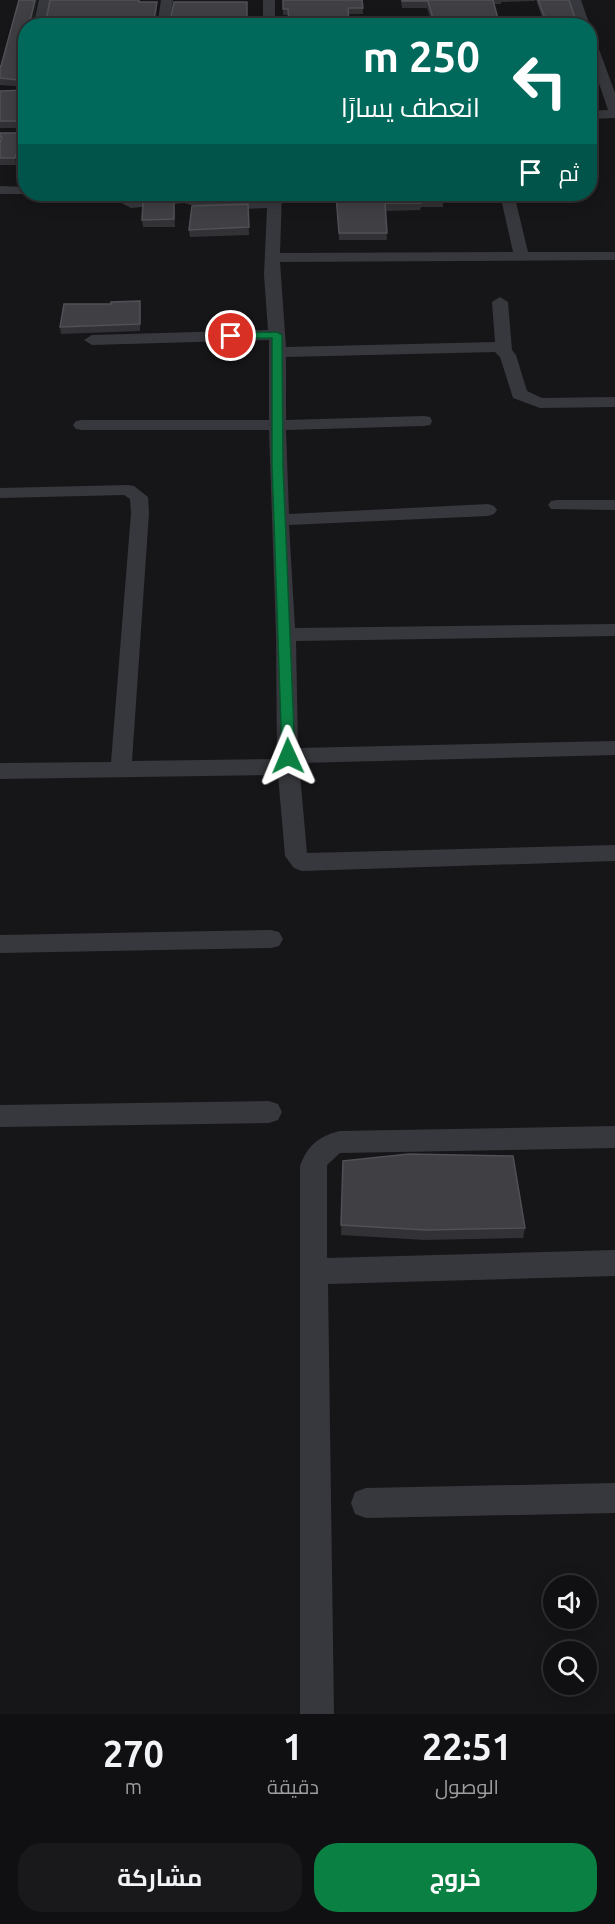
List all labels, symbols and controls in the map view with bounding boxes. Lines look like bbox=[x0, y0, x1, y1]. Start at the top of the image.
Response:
text: 250 m bbox=[363, 33, 480, 80]
icon: left bbox=[501, 42, 579, 120]
text: انعطف يسارًا bbox=[341, 92, 480, 122]
icon: arrive bbox=[514, 156, 547, 189]
text: ثم bbox=[559, 160, 579, 185]
pin bbox=[205, 310, 256, 361]
icon: arrive bbox=[214, 319, 247, 352]
position arrow bbox=[256, 724, 320, 788]
map controls bbox=[543, 1575, 597, 1695]
button: sound bbox=[543, 1575, 597, 1629]
button: search bbox=[543, 1641, 597, 1695]
text: 1 bbox=[283, 1726, 303, 1767]
text: 22:51 bbox=[422, 1726, 512, 1767]
text: 270 bbox=[103, 1733, 164, 1774]
text: m bbox=[125, 1775, 142, 1798]
text: دقيقة bbox=[267, 1775, 319, 1798]
text: الوصول bbox=[435, 1775, 499, 1798]
button: مشاركة bbox=[18, 1843, 302, 1912]
button: خروج bbox=[314, 1843, 597, 1912]

